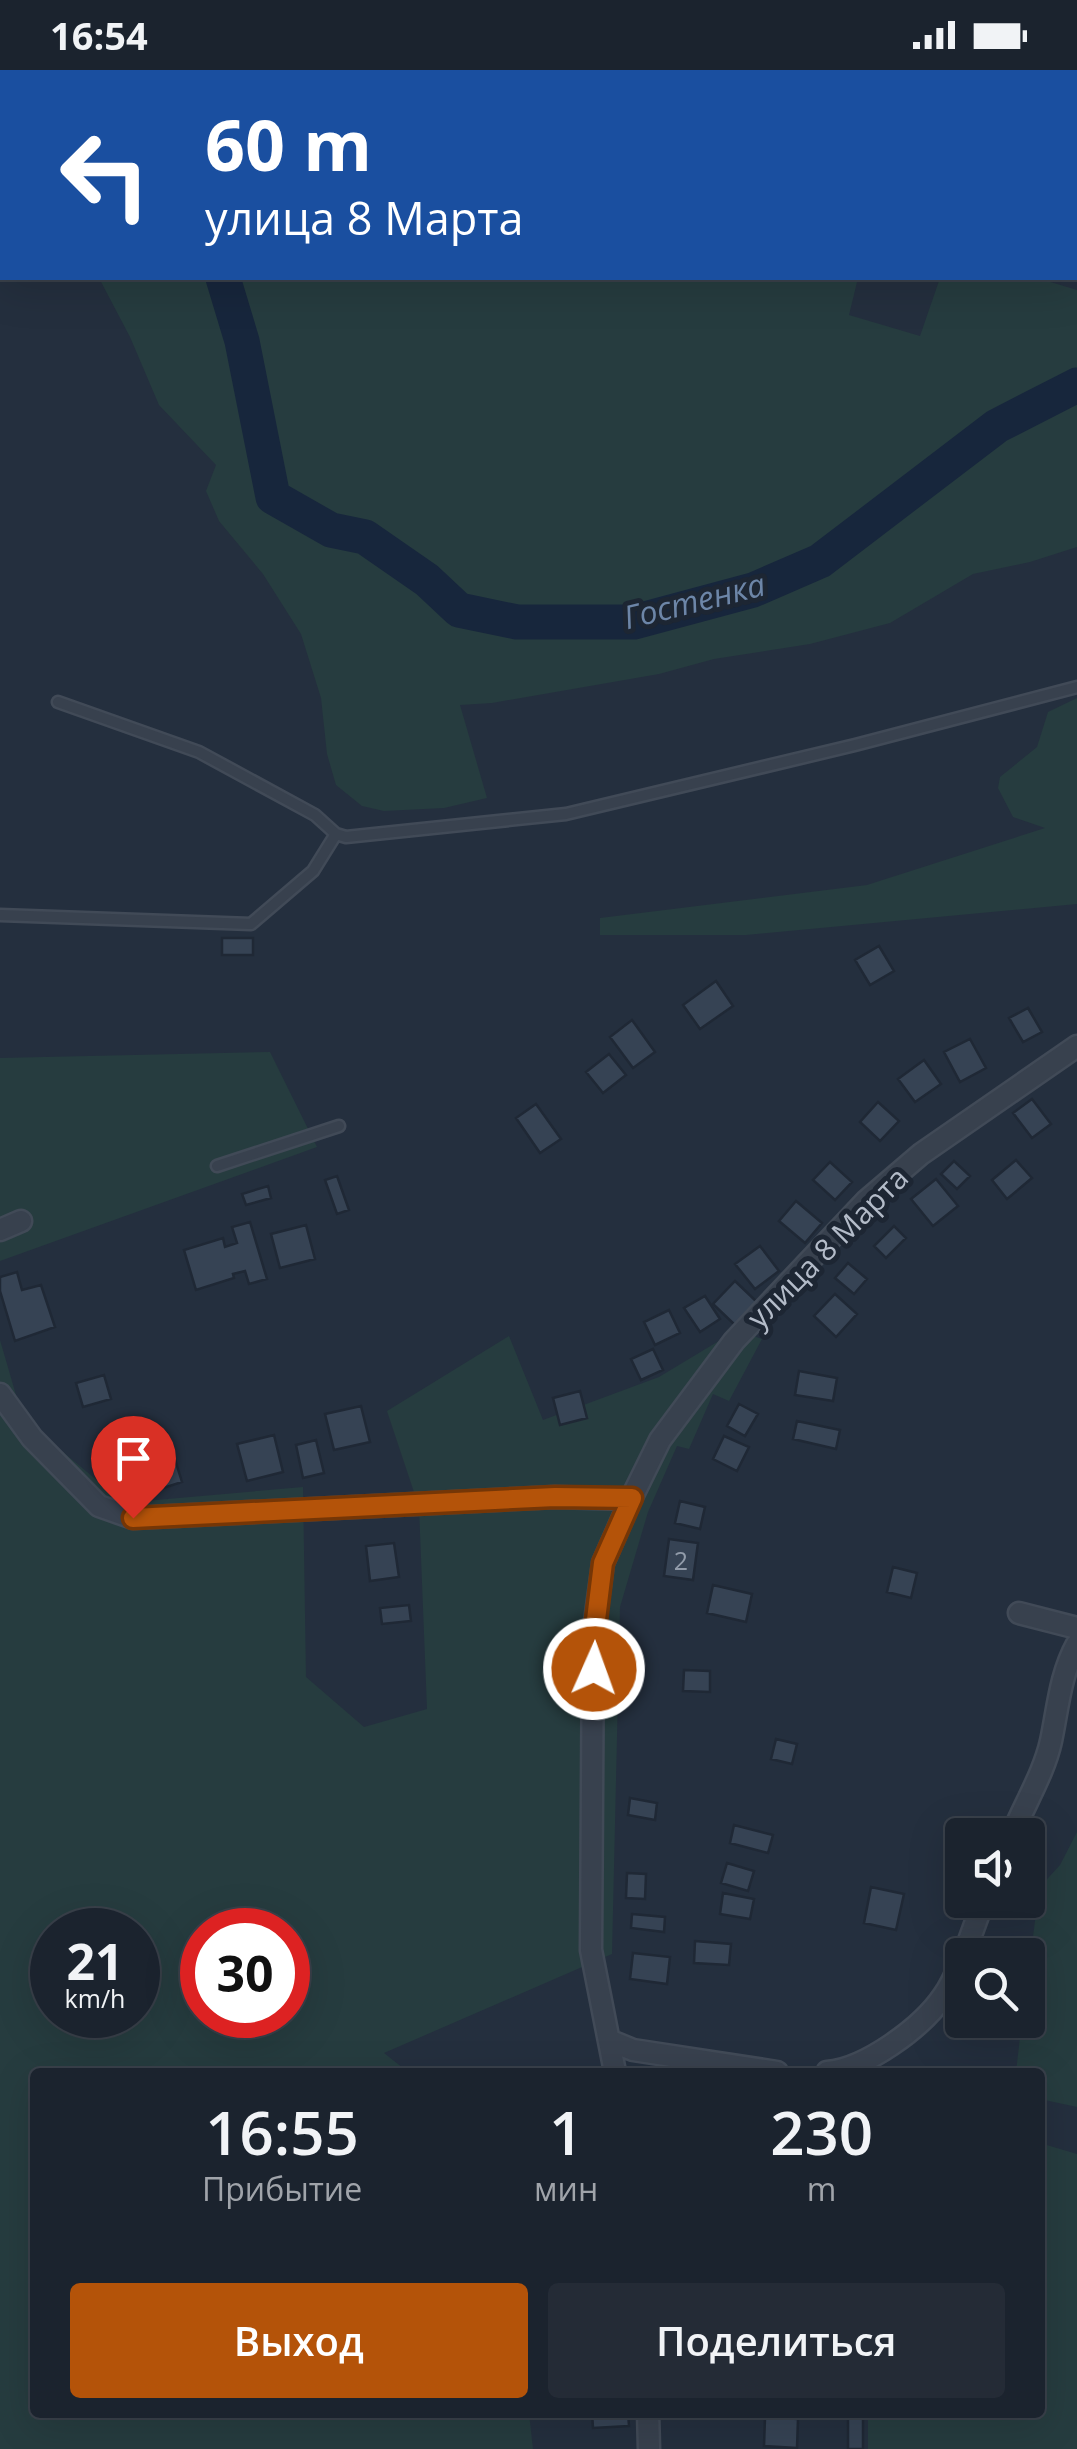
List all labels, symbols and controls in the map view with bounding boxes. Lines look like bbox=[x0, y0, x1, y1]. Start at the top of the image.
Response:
text: 16:54 bbox=[50, 9, 148, 61]
text: 60 m bbox=[205, 96, 372, 192]
icon: left bbox=[40, 110, 170, 240]
text: улица 8 Марта bbox=[205, 187, 523, 248]
water label: Гостенка bbox=[619, 562, 769, 638]
street label: улица 8 Марта bbox=[737, 1157, 917, 1337]
pin bbox=[91, 1416, 176, 1519]
icon: arrive bbox=[106, 1431, 161, 1486]
house number: 2 bbox=[674, 1543, 688, 1577]
position arrow bbox=[542, 1617, 646, 1721]
map controls bbox=[945, 1818, 1045, 2038]
button: sound bbox=[945, 1818, 1045, 1918]
speed limit sign: 30 bbox=[180, 1908, 310, 2038]
text: 21 bbox=[66, 1927, 124, 1995]
button: search bbox=[945, 1938, 1045, 2038]
text: km/h bbox=[65, 1981, 125, 2015]
text: 16:55 bbox=[205, 2091, 359, 2173]
text: 1 bbox=[549, 2091, 583, 2173]
text: 230 bbox=[770, 2091, 873, 2173]
text: Прибытие bbox=[202, 2167, 362, 2210]
text: мин bbox=[534, 2167, 598, 2210]
text: m bbox=[807, 2167, 836, 2210]
button: Выход bbox=[70, 2283, 528, 2398]
button: Поделиться bbox=[548, 2283, 1005, 2398]

